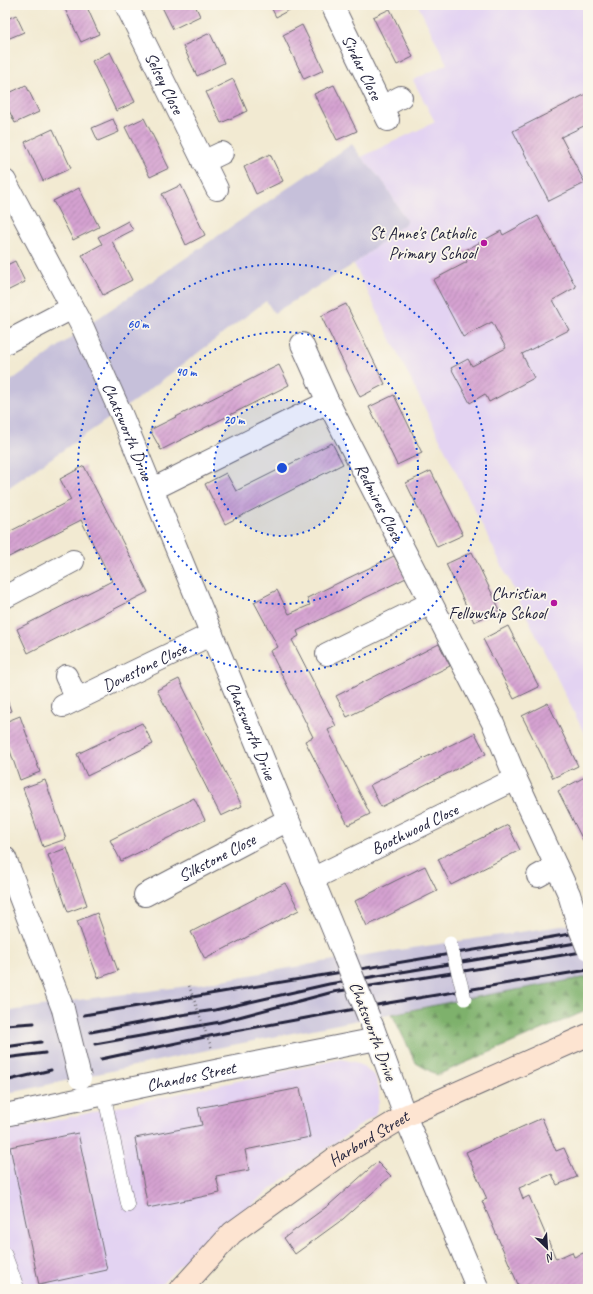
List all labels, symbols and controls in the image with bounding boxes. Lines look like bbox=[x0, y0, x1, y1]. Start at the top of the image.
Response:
street label: Sirdar Close bbox=[337, 31, 388, 104]
street label: Selsey Close bbox=[140, 49, 189, 119]
place label: St Anne's Catholic Primary School bbox=[370, 223, 479, 264]
marker: St Anne's Catholic Primary School bbox=[479, 238, 489, 248]
text: 60 m bbox=[128, 316, 150, 332]
text: 40 m bbox=[176, 364, 197, 380]
street label: Chatsworth Drive bbox=[98, 379, 158, 484]
text: 20 m bbox=[224, 412, 245, 428]
street label: Redmires Close bbox=[351, 460, 409, 546]
centre of rings bbox=[275, 461, 289, 475]
place label: Christian Fellowship School bbox=[449, 583, 549, 624]
marker: Christian Fellowship School bbox=[549, 598, 559, 608]
street label: Dovestone Close bbox=[99, 637, 191, 696]
street label: Chatsworth Drive bbox=[222, 679, 281, 784]
street label: Boothwood Close bbox=[367, 798, 463, 859]
street label: Silkstone Close bbox=[175, 828, 260, 886]
street label: Chatsworth Drive bbox=[345, 979, 402, 1084]
street label: Chandos Street bbox=[145, 1056, 240, 1096]
street label: Harbord Street bbox=[324, 1105, 414, 1170]
north arrow bbox=[527, 1228, 567, 1268]
text: N bbox=[543, 1249, 557, 1266]

